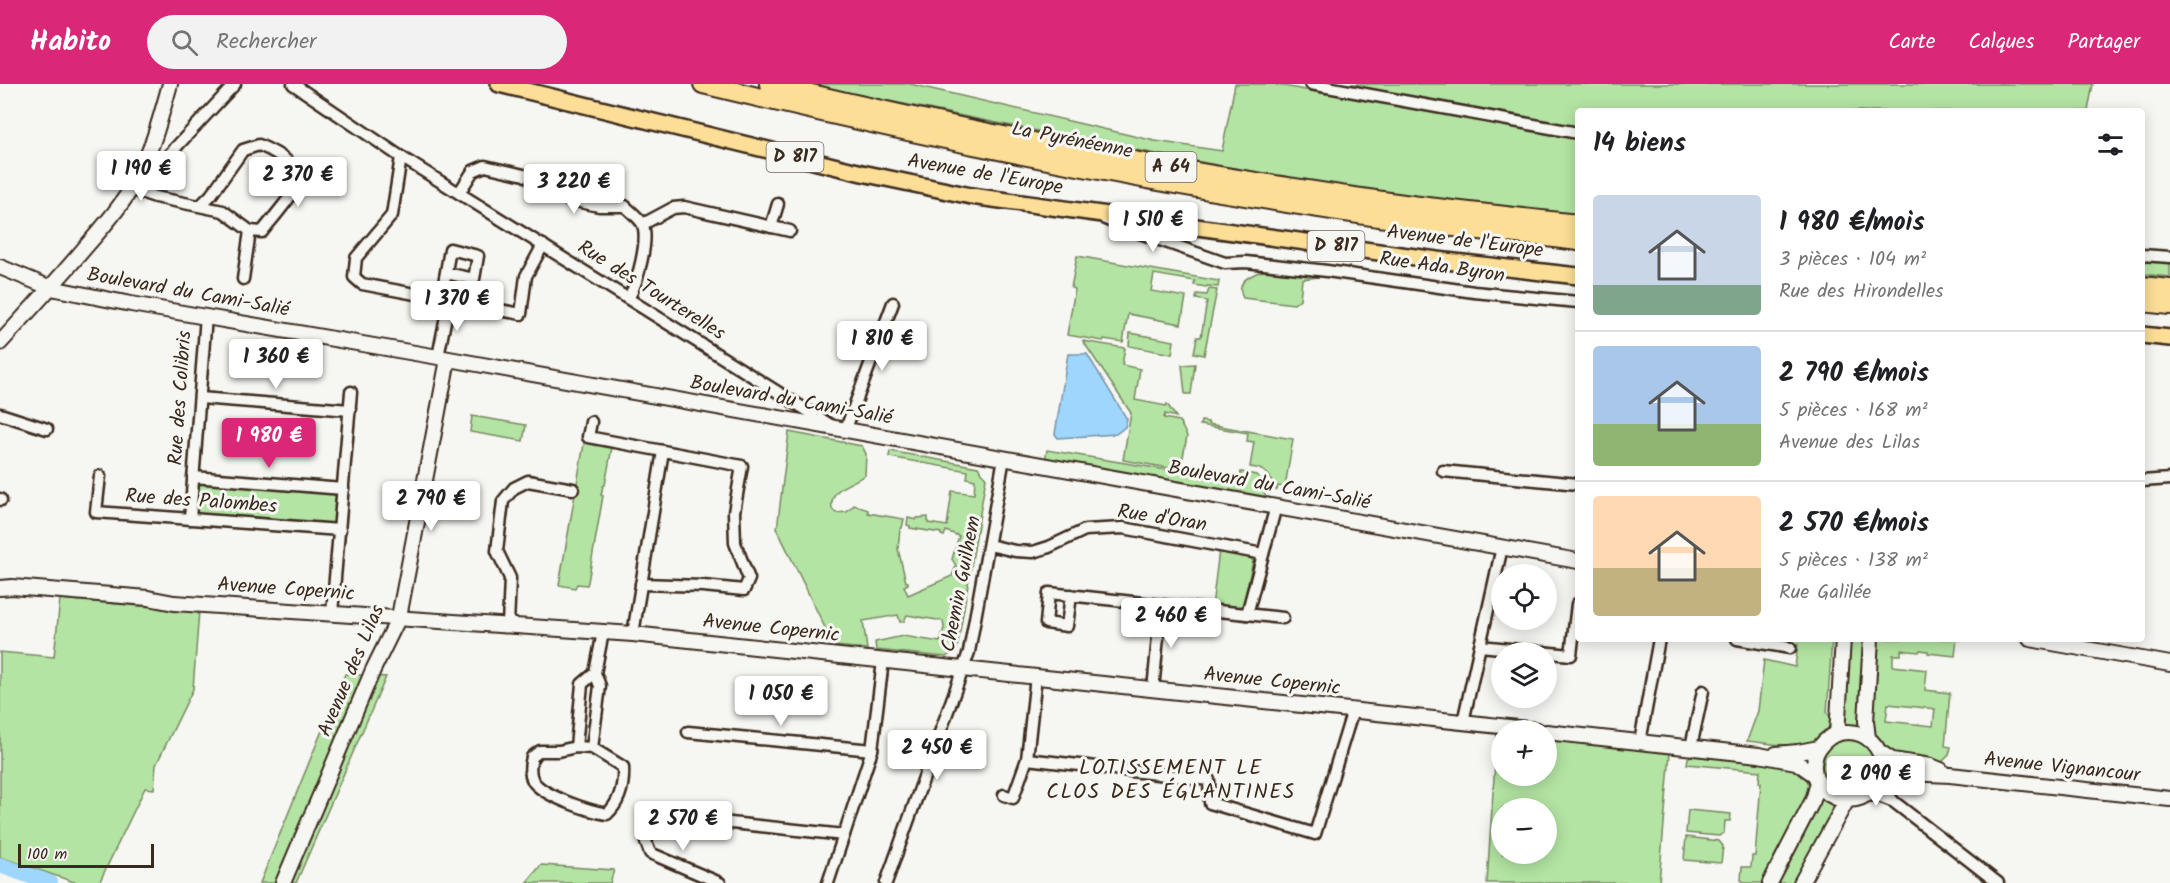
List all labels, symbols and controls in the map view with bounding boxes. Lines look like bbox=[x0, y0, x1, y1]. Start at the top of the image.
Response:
search box bbox=[147, 15, 567, 69]
text: Habito bbox=[30, 20, 111, 65]
text: Rechercher bbox=[216, 25, 316, 60]
icon: search bbox=[168, 26, 201, 59]
text: Carte bbox=[1888, 26, 1935, 59]
text: Calques bbox=[1968, 26, 2034, 59]
text: Partager bbox=[2067, 26, 2140, 59]
street label: La Pyrénéenne bbox=[1009, 114, 1135, 168]
text: 14 biens bbox=[1593, 123, 1686, 165]
icon: filters bbox=[2094, 128, 2127, 161]
road number: D 817 bbox=[766, 142, 824, 172]
street label: Avenue de l'Europe bbox=[905, 146, 1065, 204]
pin: 1 190 € bbox=[86, 151, 196, 202]
road number: A 64 bbox=[1146, 152, 1196, 182]
text: 1 190 € bbox=[111, 154, 171, 186]
pin: 2 370 € bbox=[243, 157, 353, 208]
text: 2 370 € bbox=[263, 160, 333, 192]
pin: 3 220 € bbox=[519, 164, 629, 215]
text: 3 220 € bbox=[538, 167, 610, 199]
pin: 1 510 € bbox=[1098, 202, 1208, 253]
text: 1 980 €/mois bbox=[1779, 202, 1925, 244]
text: 1 510 € bbox=[1123, 205, 1183, 237]
street label: Avenue de l'Europe bbox=[1385, 217, 1545, 267]
icon: home bbox=[1641, 219, 1713, 291]
road number: D 817 bbox=[1308, 231, 1364, 261]
street label: Rue des Tourterelles bbox=[571, 233, 732, 350]
street label: Rue Ada Byron bbox=[1377, 243, 1507, 293]
text: 3 pièces · 104 m² bbox=[1779, 244, 1926, 276]
street label: Boulevard du Cami-Salié bbox=[84, 259, 293, 327]
text: Rue des Hirondelles bbox=[1779, 276, 1944, 308]
pin: 1 370 € bbox=[402, 281, 512, 332]
text: 1 370 € bbox=[425, 284, 489, 316]
pin: 1 810 € bbox=[827, 321, 937, 372]
text: 1 810 € bbox=[851, 324, 913, 356]
street label: Rue des Colibris bbox=[160, 329, 202, 466]
pin: 1 360 € bbox=[221, 339, 331, 390]
text: 1 360 € bbox=[243, 342, 309, 374]
text: 2 790 €/mois bbox=[1779, 353, 1929, 395]
street label: Boulevard du Cami-Salié bbox=[687, 367, 896, 435]
icon: home bbox=[1641, 370, 1713, 442]
text: 5 pièces · 168 m² bbox=[1779, 395, 1928, 427]
pin: 1 980 € bbox=[214, 418, 324, 469]
text: 1 980 € bbox=[236, 421, 302, 453]
text: Avenue des Lilas bbox=[1779, 427, 1920, 459]
street label: Boulevard du Cami-Salié bbox=[1165, 452, 1374, 520]
street label: Rue des Palombes bbox=[124, 481, 278, 523]
pin: 2 790 € bbox=[376, 481, 486, 532]
text: 2 790 € bbox=[396, 484, 466, 516]
street label: Rue d'Oran bbox=[1115, 496, 1209, 542]
text: 2 570 €/mois bbox=[1779, 503, 1929, 545]
street label: Chemin Guilhem bbox=[933, 513, 991, 655]
icon: home bbox=[1641, 520, 1713, 592]
text: 5 pièces · 138 m² bbox=[1779, 545, 1928, 577]
map controls bbox=[1491, 564, 1557, 864]
button: locate bbox=[1491, 564, 1557, 630]
street label: Avenue Copernic bbox=[216, 569, 356, 611]
text: Rue Galilée bbox=[1779, 577, 1871, 609]
pin: 2 460 € bbox=[1116, 598, 1226, 649]
street label: Avenue des Lilas bbox=[310, 599, 394, 742]
text: 2 460 € bbox=[1135, 601, 1207, 633]
street label: Avenue Copernic bbox=[701, 606, 841, 652]
button: layers bbox=[1491, 642, 1557, 708]
street label: Avenue Copernic bbox=[1202, 659, 1342, 705]
pin: 1 050 € bbox=[726, 676, 836, 727]
text: 1 050 € bbox=[749, 679, 813, 711]
button: + bbox=[1491, 720, 1557, 786]
pin: 2 450 € bbox=[882, 730, 992, 781]
text: 2 450 € bbox=[901, 733, 973, 765]
street label: Avenue Vignancour bbox=[1982, 744, 2143, 792]
district label: LOTISSEMENT LE CLOS DES ÉGLANTINES bbox=[1046, 752, 1296, 809]
pin: 2 090 € bbox=[1821, 756, 1931, 807]
text: 2 090 € bbox=[1841, 759, 1911, 791]
button: − bbox=[1491, 798, 1557, 864]
pin: 2 570 € bbox=[628, 801, 738, 852]
text: 2 570 € bbox=[648, 804, 718, 836]
scale bar bbox=[18, 841, 154, 868]
text: 100 m bbox=[27, 842, 67, 867]

